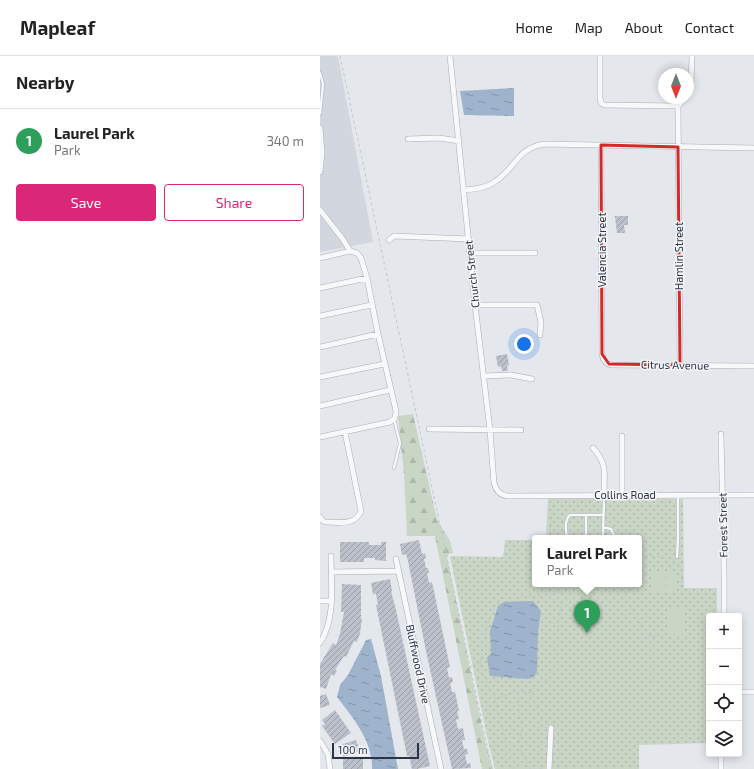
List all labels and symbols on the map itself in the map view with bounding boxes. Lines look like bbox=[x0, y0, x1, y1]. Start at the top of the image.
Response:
north arrow bbox=[658, 68, 694, 104]
street label: Valencia Street bbox=[595, 212, 608, 288]
street label: Hamlin Street bbox=[672, 222, 685, 290]
street label: Church Street bbox=[461, 240, 482, 309]
your location bbox=[514, 334, 534, 354]
street label: Citrus Avenue bbox=[641, 357, 709, 372]
street label: Collins Road bbox=[594, 488, 656, 501]
street label: Forest Street bbox=[715, 492, 730, 558]
pin: 1 bbox=[574, 600, 600, 633]
street label: Bluffwood Drive bbox=[404, 623, 433, 705]
scale bar bbox=[332, 741, 419, 760]

